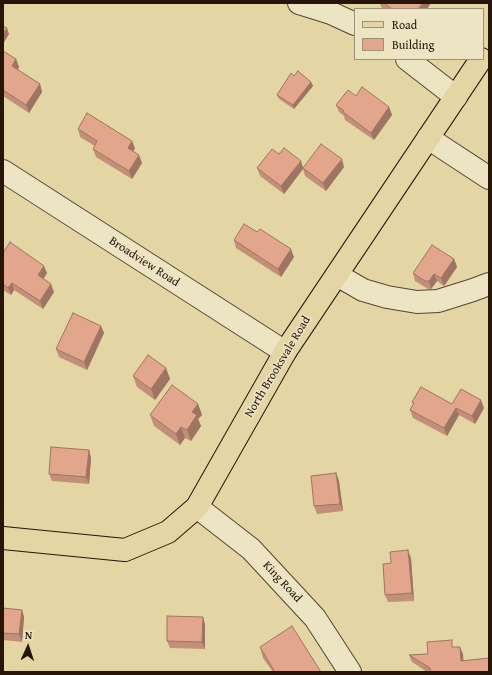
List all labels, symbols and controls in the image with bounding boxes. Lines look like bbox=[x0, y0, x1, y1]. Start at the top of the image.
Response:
legend bbox=[354, 8, 484, 60]
text: Road bbox=[392, 16, 417, 33]
text: Building bbox=[392, 36, 435, 53]
street label: Broadview Road bbox=[106, 234, 182, 290]
street label: North Brooksvale Road bbox=[242, 314, 314, 420]
street label: King Road bbox=[259, 558, 305, 606]
north arrow bbox=[8, 627, 48, 667]
text: N bbox=[25, 627, 33, 643]

